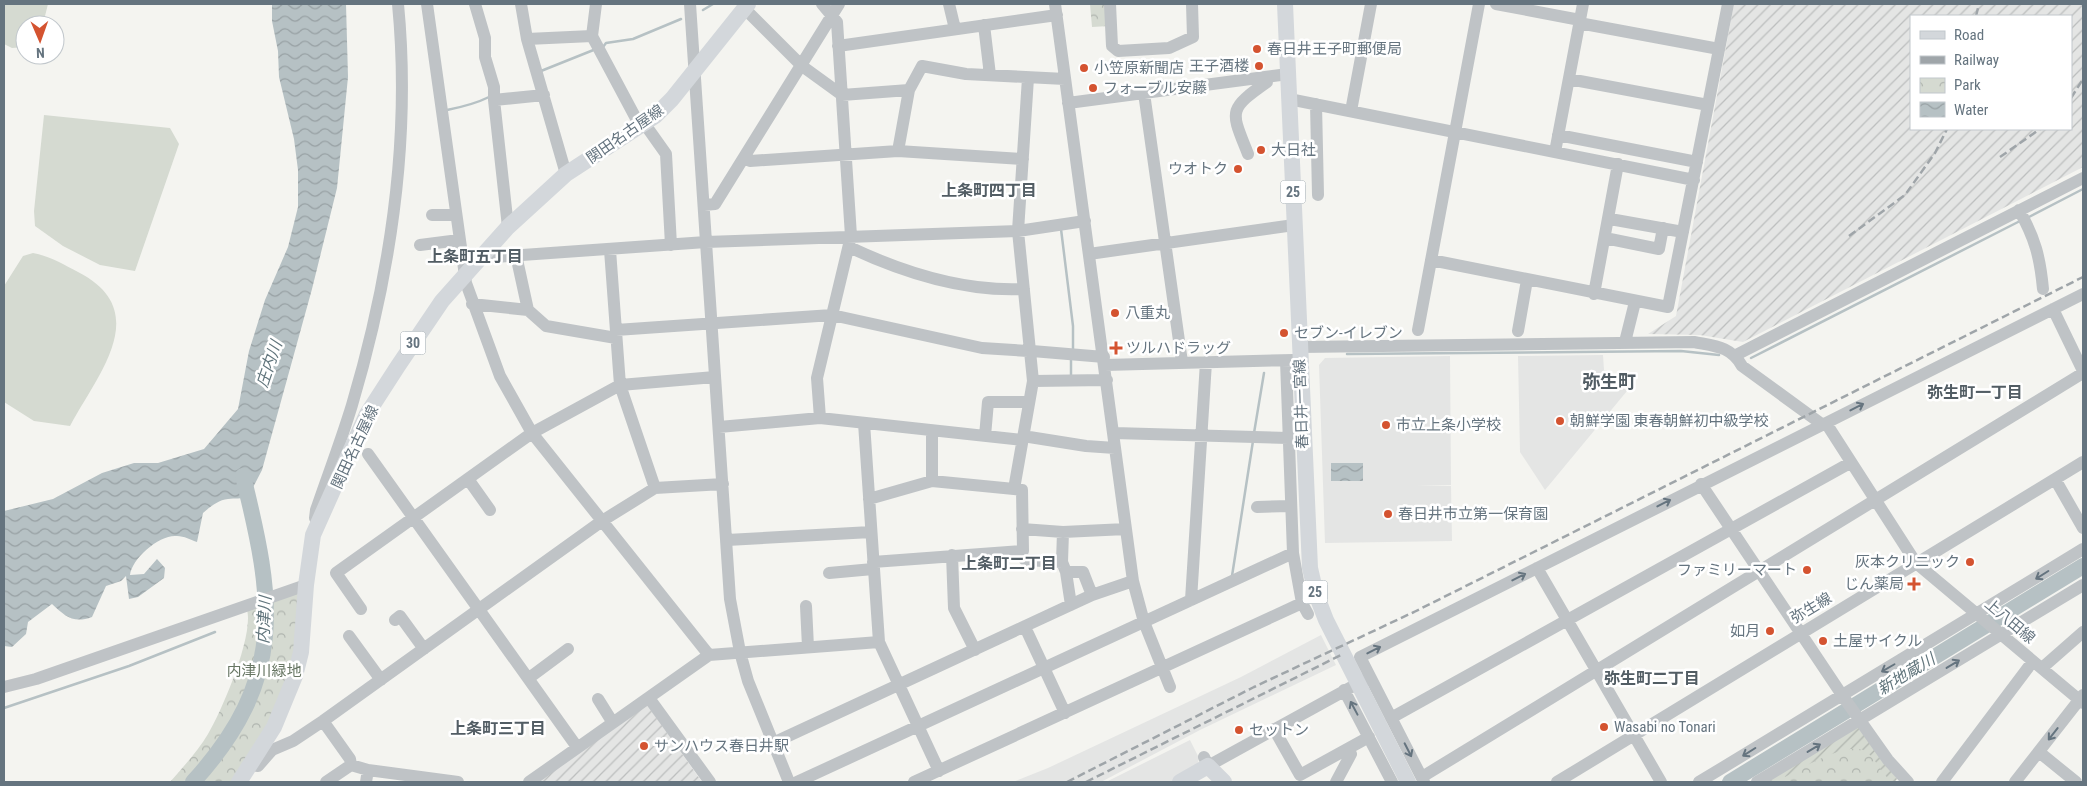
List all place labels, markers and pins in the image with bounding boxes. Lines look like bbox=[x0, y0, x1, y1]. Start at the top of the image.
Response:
place label: 春日井王子町郵便局 bbox=[1267, 40, 1402, 58]
marker: 春日井王子町郵便局 bbox=[1251, 43, 1263, 55]
place label: 王子酒楼 bbox=[1189, 57, 1249, 75]
place label: 小笠原新聞店 bbox=[1094, 59, 1184, 77]
marker: 王子酒楼 bbox=[1253, 60, 1265, 72]
marker: 小笠原新聞店 bbox=[1078, 62, 1090, 74]
place label: フォーブル安藤 bbox=[1103, 79, 1207, 97]
marker: フォーブル安藤 bbox=[1087, 82, 1099, 94]
place label: 大日社 bbox=[1271, 141, 1316, 159]
marker: 大日社 bbox=[1255, 144, 1267, 156]
place label: ウオトク bbox=[1168, 160, 1228, 178]
marker: ウオトク bbox=[1232, 163, 1244, 175]
place label: 八重丸 bbox=[1125, 304, 1170, 322]
marker: 八重丸 bbox=[1109, 307, 1121, 319]
place label: セブン-イレブン bbox=[1294, 324, 1403, 342]
marker: セブン-イレブン bbox=[1278, 327, 1290, 339]
place label: ツルハドラッグ bbox=[1126, 339, 1231, 357]
marker: ツルハドラッグ bbox=[1110, 342, 1122, 354]
place label: 朝鮮学園 東春朝鮮初中級学校 bbox=[1570, 412, 1768, 430]
marker: 朝鮮学園 東春朝鮮初中級学校 bbox=[1554, 415, 1566, 427]
place label: 市立上条小学校 bbox=[1396, 416, 1501, 434]
marker: 市立上条小学校 bbox=[1380, 419, 1392, 431]
place label: 春日井市立第一保育園 bbox=[1398, 505, 1548, 523]
marker: 春日井市立第一保育園 bbox=[1382, 508, 1394, 520]
place label: 灰本クリニック bbox=[1855, 553, 1960, 571]
marker: 灰本クリニック bbox=[1964, 556, 1976, 568]
place label: ファミリーマート bbox=[1677, 561, 1797, 579]
marker: ファミリーマート bbox=[1801, 564, 1813, 576]
place label: じん薬局 bbox=[1844, 575, 1904, 593]
marker: じん薬局 bbox=[1908, 578, 1920, 590]
place label: 如月 bbox=[1730, 622, 1760, 640]
marker: 如月 bbox=[1764, 625, 1776, 637]
place label: 土屋サイクル bbox=[1833, 632, 1922, 650]
marker: 土屋サイクル bbox=[1817, 635, 1829, 647]
place label: Wasabi no Tonari bbox=[1614, 718, 1716, 736]
place label: セットン bbox=[1249, 721, 1309, 739]
marker: Wasabi no Tonari bbox=[1598, 721, 1610, 733]
marker: セットン bbox=[1233, 724, 1245, 736]
place label: サンハウス春日井駅 bbox=[654, 737, 789, 755]
marker: サンハウス春日井駅 bbox=[638, 740, 650, 752]

